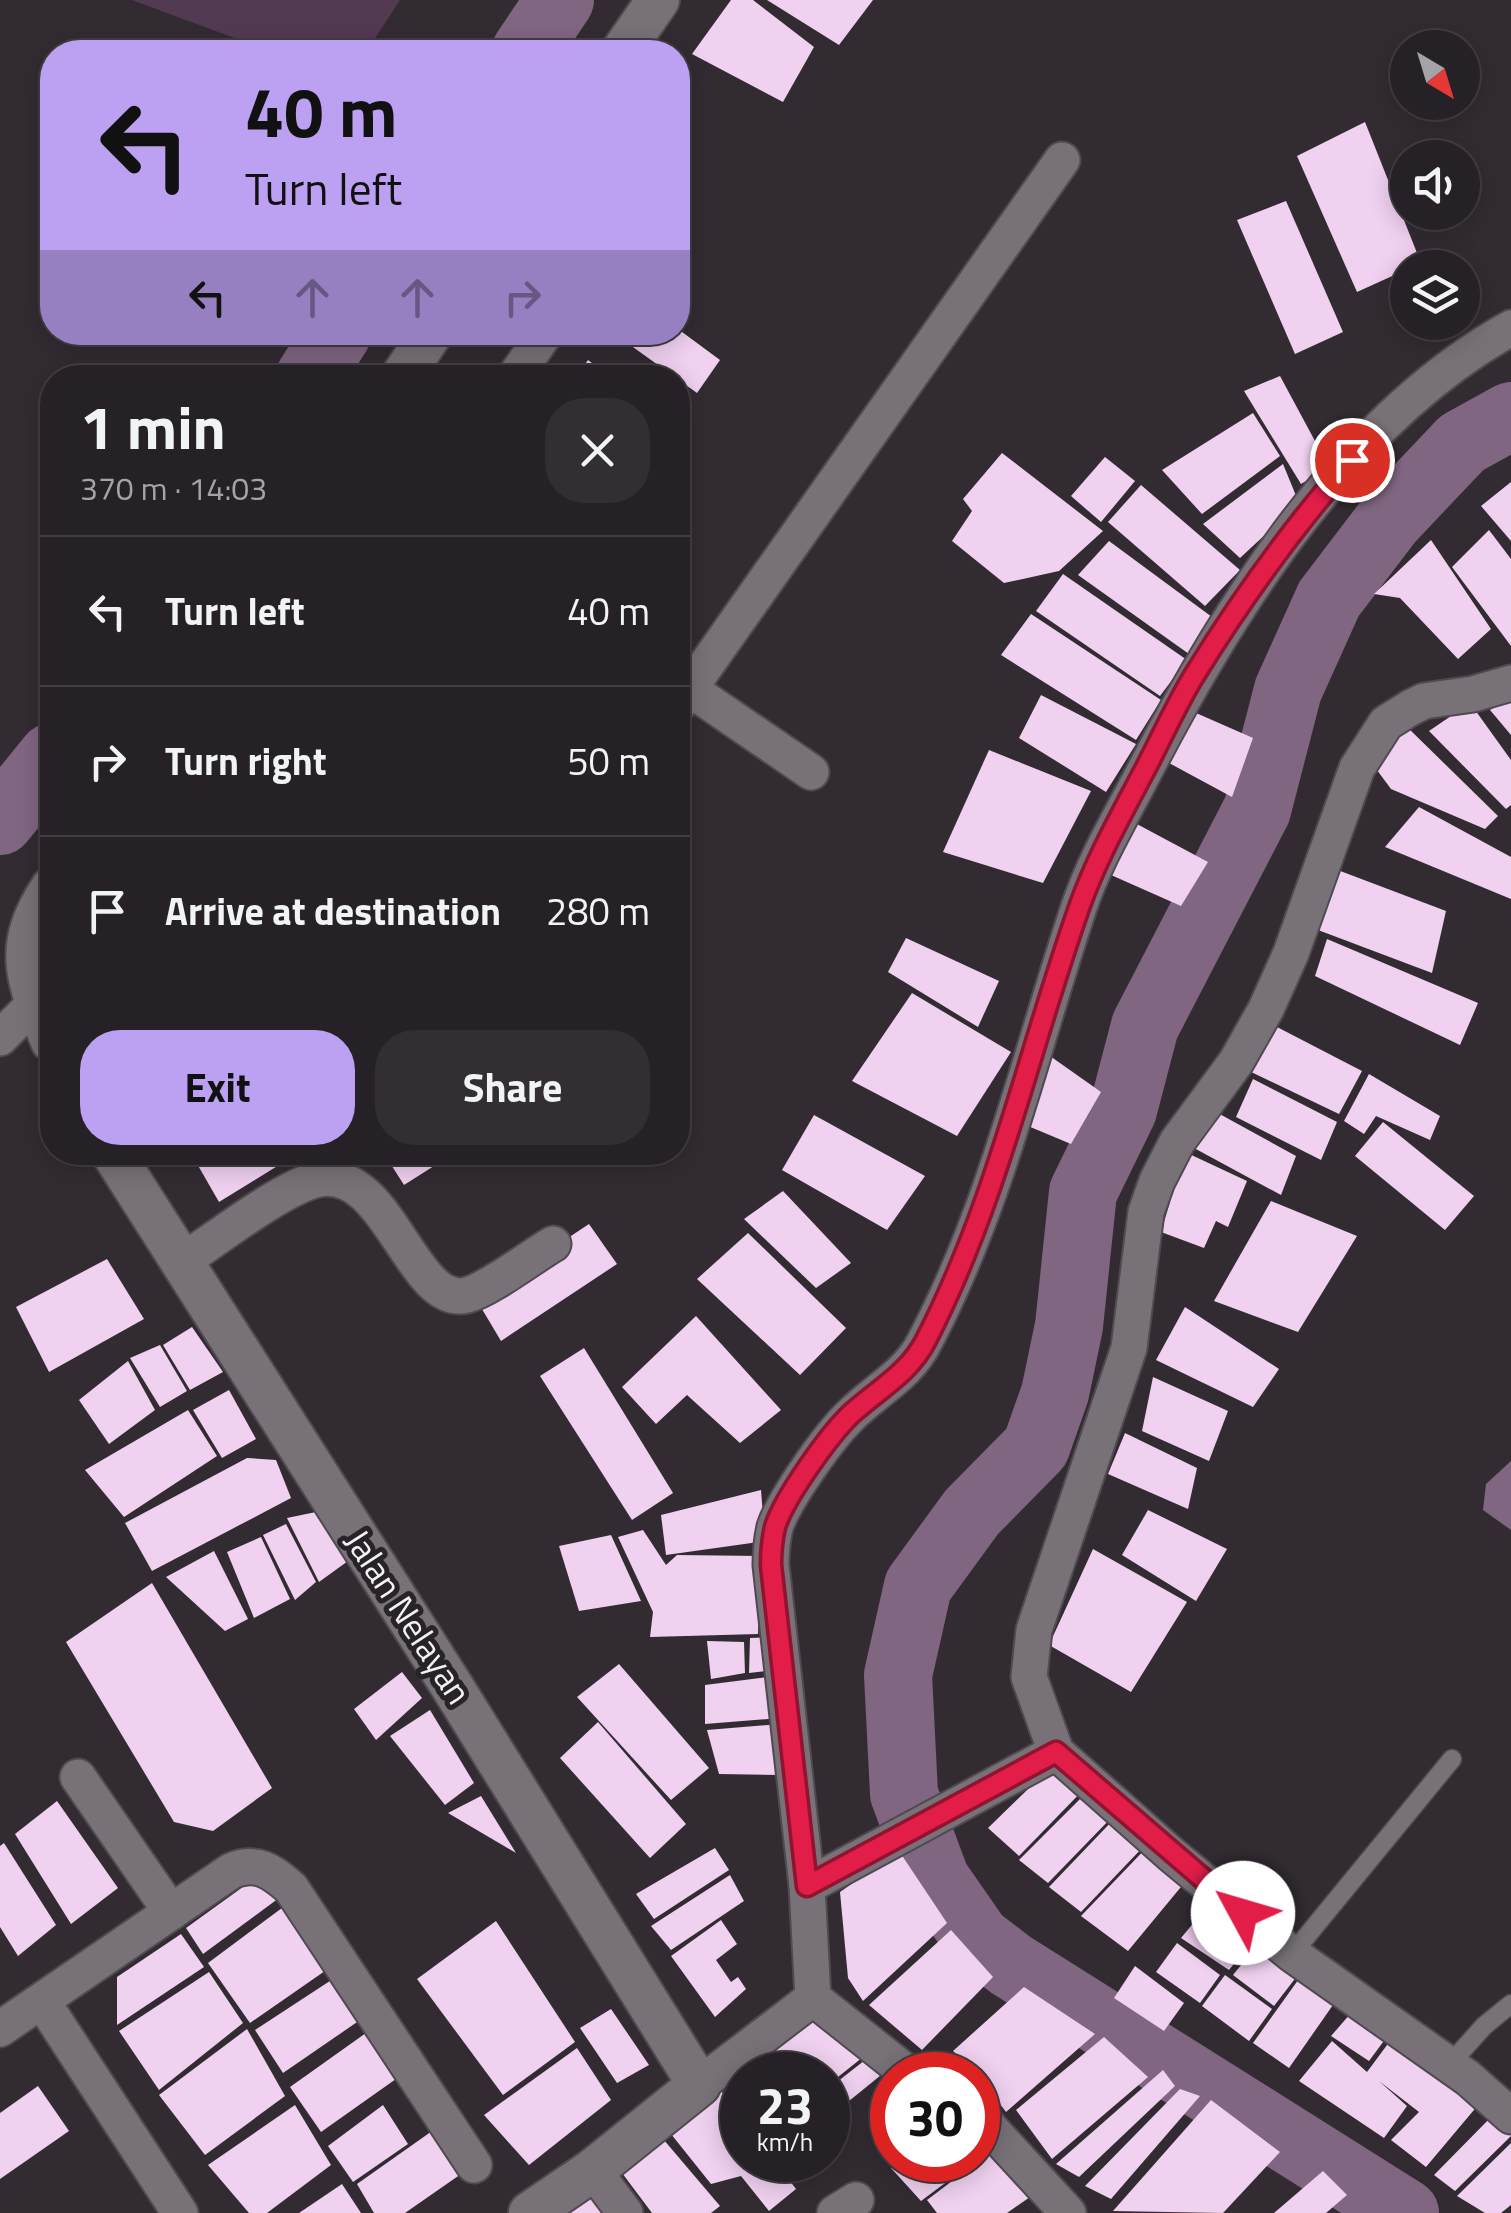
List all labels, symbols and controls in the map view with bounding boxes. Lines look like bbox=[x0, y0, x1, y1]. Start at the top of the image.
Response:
north arrow bbox=[1390, 30, 1480, 120]
map controls bbox=[1390, 30, 1480, 340]
text: 40 m bbox=[245, 58, 398, 164]
icon: left bbox=[80, 80, 210, 210]
button: sound bbox=[1390, 140, 1480, 230]
text: Turn left bbox=[245, 154, 402, 222]
button: layers bbox=[1390, 250, 1480, 340]
icon: left bbox=[180, 270, 235, 325]
icon: ahead bbox=[285, 270, 340, 325]
icon: ahead bbox=[390, 270, 445, 325]
icon: right bbox=[495, 270, 550, 325]
text: 1 min bbox=[80, 381, 226, 472]
button: close bbox=[545, 398, 650, 503]
pin bbox=[1310, 418, 1395, 503]
icon: arrive bbox=[1325, 433, 1380, 488]
text: 370 m · 14:03 bbox=[80, 464, 267, 512]
text: Turn left bbox=[165, 582, 305, 640]
text: 40 m bbox=[567, 582, 650, 640]
icon: left bbox=[80, 584, 135, 639]
text: Turn right bbox=[165, 732, 327, 790]
text: 50 m bbox=[567, 732, 650, 790]
icon: right bbox=[80, 734, 135, 789]
text: Arrive at destination bbox=[165, 882, 501, 940]
text: 280 m bbox=[546, 882, 650, 940]
icon: arrive bbox=[80, 884, 135, 939]
button: Exit bbox=[80, 1030, 355, 1145]
button: Share bbox=[375, 1030, 650, 1145]
street label: Jalan Nelayan bbox=[332, 1518, 486, 1715]
position arrow bbox=[1191, 1861, 1295, 1965]
speed limit sign: 30 bbox=[870, 2052, 1000, 2182]
text: 23 bbox=[757, 2067, 813, 2143]
text: km/h bbox=[757, 2123, 813, 2161]

